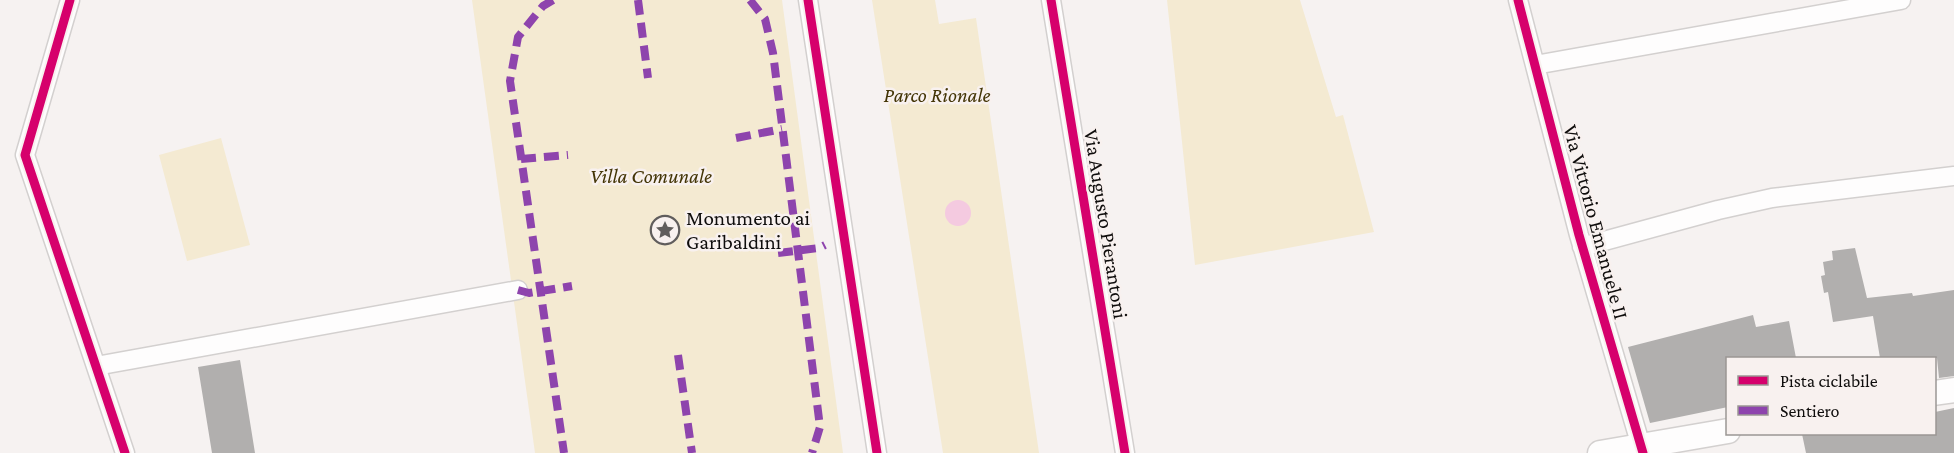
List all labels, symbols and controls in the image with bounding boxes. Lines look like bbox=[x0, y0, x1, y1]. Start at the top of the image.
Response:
park label: Parco Rionale bbox=[884, 83, 991, 107]
street label: Via Vittorio Emanuele II bbox=[1558, 122, 1634, 322]
street label: Via Augusto Pierantoni bbox=[1079, 127, 1133, 321]
park label: Villa Comunale bbox=[590, 164, 712, 188]
place label: Monumento ai Garibaldini bbox=[686, 206, 811, 254]
place icon: Monumento ai Garibaldini bbox=[649, 214, 681, 246]
legend bbox=[1726, 357, 1936, 435]
text: Pista ciclabile bbox=[1780, 371, 1878, 391]
text: Sentiero bbox=[1780, 401, 1840, 421]

